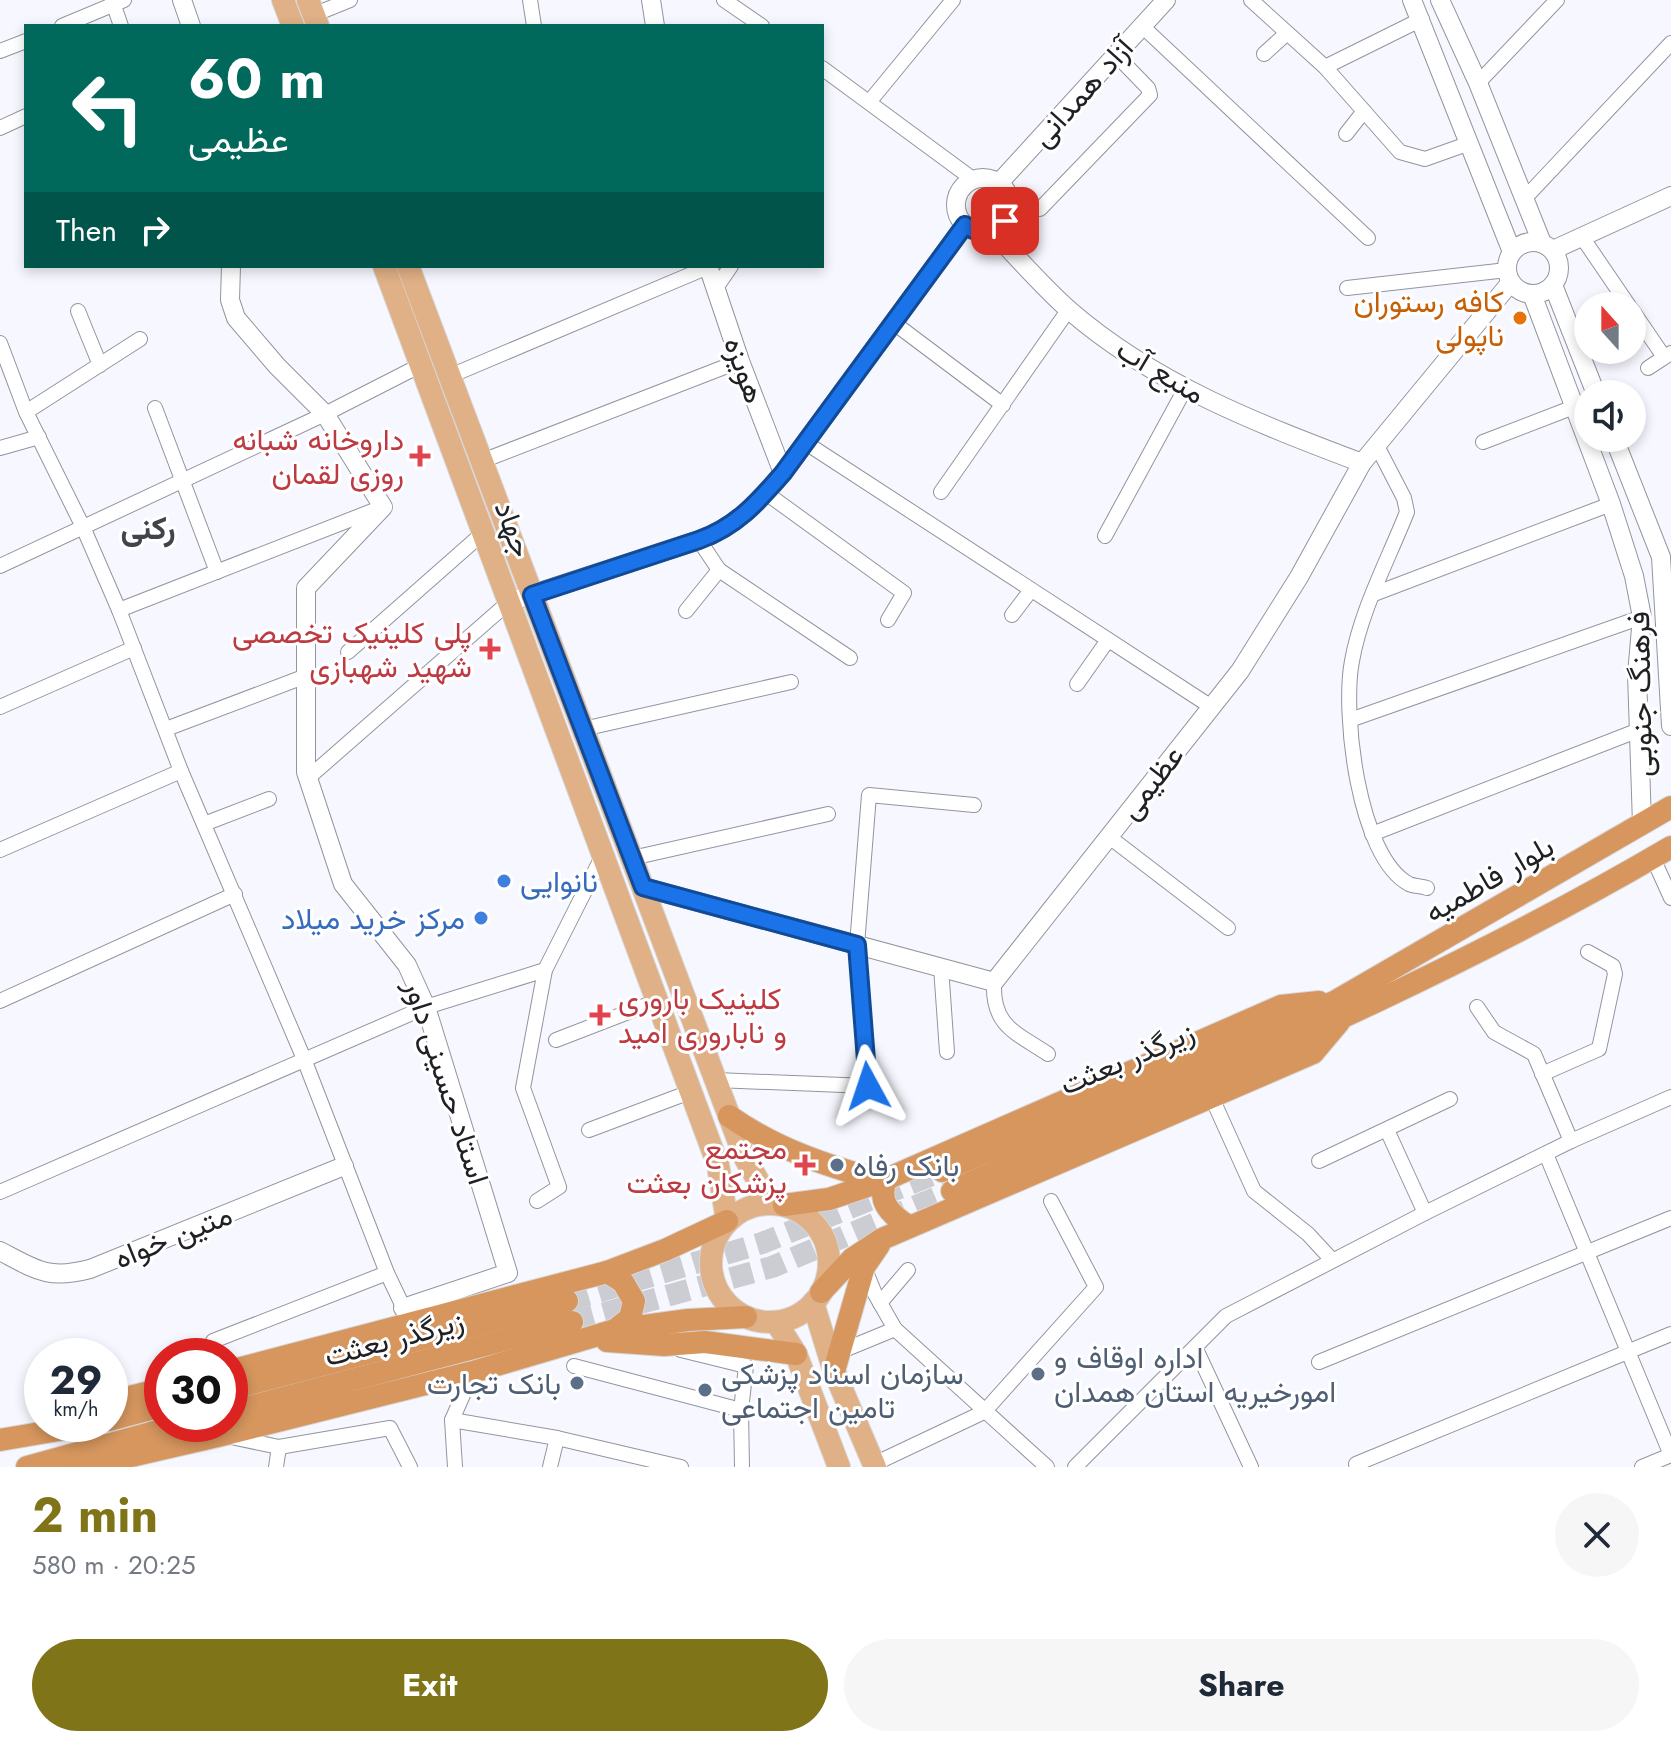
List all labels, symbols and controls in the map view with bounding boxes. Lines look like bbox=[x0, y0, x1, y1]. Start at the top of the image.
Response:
street label: آزاد همدانی bbox=[1021, 26, 1144, 156]
text: 60 m bbox=[188, 38, 325, 119]
icon: left bbox=[56, 56, 160, 160]
text: عظیمی bbox=[188, 113, 289, 165]
pin bbox=[971, 187, 1039, 255]
icon: arrive bbox=[983, 199, 1027, 243]
icon: right bbox=[133, 208, 177, 252]
text: Then bbox=[56, 209, 117, 252]
place label: کافه رستوران ناپولی bbox=[1353, 280, 1504, 357]
north arrow bbox=[1574, 292, 1646, 364]
map controls bbox=[1574, 292, 1646, 452]
marker: کافه رستوران ناپولی bbox=[1511, 309, 1529, 327]
street label: منبع آب bbox=[1108, 328, 1214, 414]
street label: هویزه bbox=[713, 331, 777, 409]
button: sound bbox=[1574, 380, 1646, 452]
place label: داروخانه شبانه روزی لقمان bbox=[232, 418, 404, 495]
marker: داروخانه شبانه روزی لقمان bbox=[411, 447, 429, 465]
street label: جهاد bbox=[484, 495, 544, 563]
district label: رکنی bbox=[121, 505, 176, 551]
place label: پلی کلینیک تخصصی شهید شهبازی bbox=[232, 611, 472, 688]
street label: فرهنگ جنوبی bbox=[1617, 611, 1663, 777]
marker: پلی کلینیک تخصصی شهید شهبازی bbox=[479, 638, 501, 660]
street label: عظیمی bbox=[1108, 736, 1194, 828]
street label: بلوار فاطمیه bbox=[1416, 825, 1562, 933]
place label: نانوایی bbox=[520, 860, 598, 903]
marker: نانوایی bbox=[495, 872, 513, 890]
place label: مرکز خرید میلاد bbox=[281, 897, 465, 940]
marker: مرکز خرید میلاد bbox=[472, 909, 490, 927]
street label: استاد حسینی داور bbox=[393, 973, 500, 1190]
place label: کلینیک باروری و ناباروری امید bbox=[618, 977, 787, 1054]
marker: کلینیک باروری و ناباروری امید bbox=[589, 1004, 611, 1026]
street label: زیرگذر بعثت bbox=[1053, 1010, 1201, 1106]
position arrow bbox=[826, 1044, 910, 1128]
place label: مجتمع پزشکان بعثت bbox=[627, 1127, 787, 1204]
place label: بانک رفاه bbox=[853, 1144, 959, 1187]
marker: مجتمع پزشکان بعثت bbox=[794, 1154, 816, 1176]
marker: بانک رفاه bbox=[828, 1156, 846, 1174]
street label: متین خواه bbox=[108, 1193, 238, 1279]
street label: زیرگذر بعثت bbox=[320, 1299, 468, 1377]
place label: اداره اوقاف و امورخیریه استان همدان bbox=[1054, 1336, 1336, 1413]
speed limit sign: 30 bbox=[144, 1338, 248, 1442]
text: 29 bbox=[50, 1351, 103, 1409]
place label: سازمان اسناد پزشکی تامین اجتماعی bbox=[721, 1352, 964, 1429]
place label: بانک تجارت bbox=[427, 1362, 561, 1405]
marker: اداره اوقاف و امورخیریه استان همدان bbox=[1029, 1365, 1047, 1383]
marker: بانک تجارت bbox=[568, 1374, 586, 1392]
marker: سازمان اسناد پزشکی تامین اجتماعی bbox=[696, 1381, 714, 1399]
text: km/h bbox=[53, 1395, 99, 1424]
text: 2 min bbox=[32, 1481, 158, 1550]
button: close bbox=[1555, 1493, 1639, 1577]
text: 580 m · 20:25 bbox=[32, 1546, 196, 1584]
button: Exit bbox=[32, 1639, 828, 1731]
button: Share bbox=[844, 1639, 1639, 1731]

